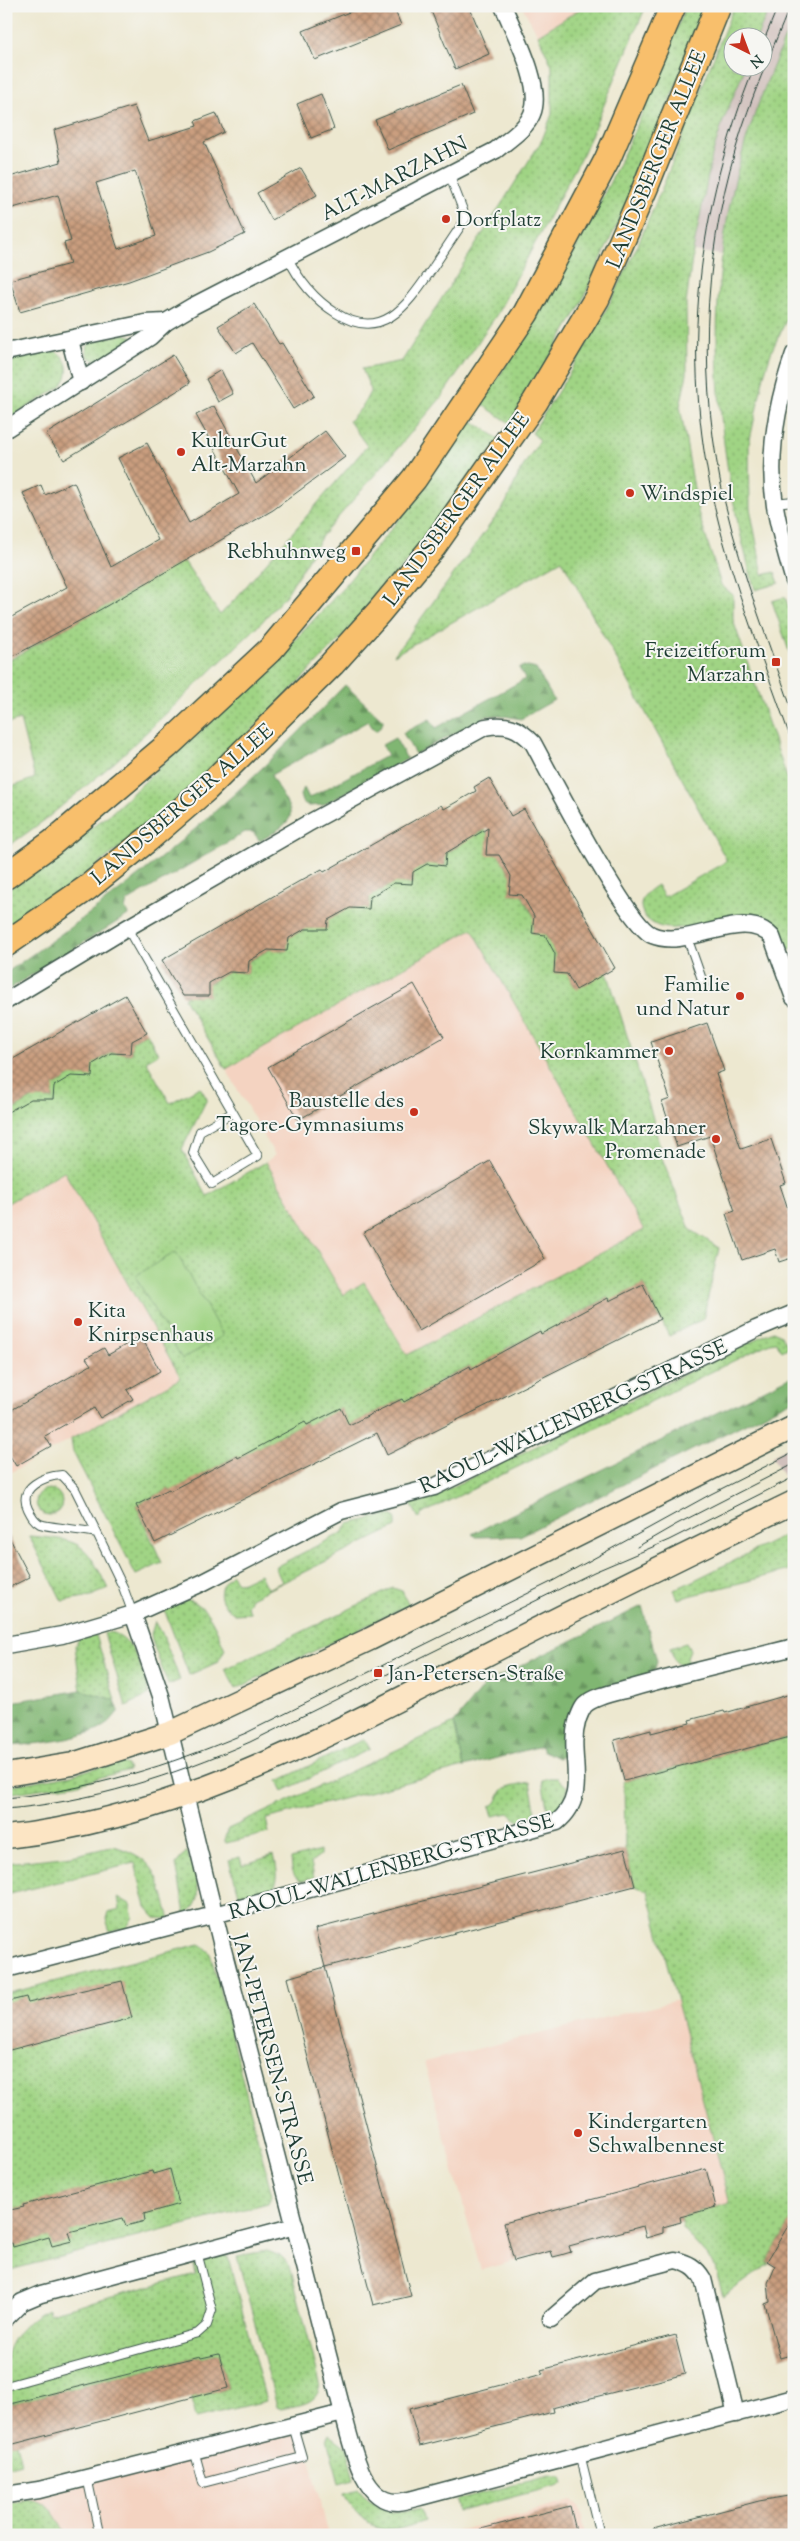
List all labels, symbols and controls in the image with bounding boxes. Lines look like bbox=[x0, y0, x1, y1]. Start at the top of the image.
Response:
north arrow bbox=[722, 28, 772, 78]
street label: LANDSBERGER ALLEE bbox=[600, 46, 716, 273]
text: N bbox=[745, 49, 766, 71]
street label: ALT-MARZAHN bbox=[316, 130, 474, 230]
place label: Dorfplatz bbox=[456, 206, 541, 236]
marker: Dorfplatz bbox=[440, 213, 452, 225]
street label: LANDSBERGER ALLEE bbox=[377, 407, 538, 613]
place label: KulturGut Alt-Marzahn bbox=[191, 427, 307, 481]
marker: KulturGut Alt-Marzahn bbox=[175, 446, 187, 458]
place label: Windspiel bbox=[640, 480, 734, 510]
marker: Windspiel bbox=[624, 487, 636, 499]
place label: Rebhuhnweg bbox=[227, 538, 346, 568]
marker: Rebhuhnweg bbox=[350, 545, 362, 557]
place label: Freizeitforum Marzahn bbox=[645, 637, 766, 691]
marker: Freizeitforum Marzahn bbox=[770, 656, 782, 668]
street label: LANDSBERGER ALLEE bbox=[85, 718, 281, 893]
place label: Familie und Natur bbox=[636, 971, 730, 1025]
marker: Familie und Natur bbox=[734, 990, 746, 1002]
place label: Kornkammer bbox=[540, 1038, 659, 1068]
marker: Kornkammer bbox=[663, 1045, 675, 1057]
place label: Baustelle des Tagore-Gymnasiums bbox=[216, 1087, 404, 1141]
marker: Baustelle des Tagore-Gymnasiums bbox=[408, 1106, 420, 1118]
place label: Skywalk Marzahner Promenade bbox=[528, 1114, 706, 1168]
marker: Skywalk Marzahner Promenade bbox=[710, 1133, 722, 1145]
place label: Kita Knirpsenhaus bbox=[88, 1297, 214, 1351]
marker: Kita Knirpsenhaus bbox=[72, 1316, 84, 1328]
street label: RAOUL-WALLENBERG-STRASSE bbox=[415, 1333, 733, 1503]
place label: Jan-Petersen-Straße bbox=[387, 1660, 564, 1690]
marker: Jan-Petersen-Straße bbox=[372, 1667, 384, 1679]
street label: RAOUL-WALLENBERG-STRASSE bbox=[225, 1807, 558, 1929]
street label: JAN-PETERSEN-STRASSE bbox=[223, 1930, 319, 2189]
place label: Kindergarten Schwalbennest bbox=[588, 2108, 725, 2162]
marker: Kindergarten Schwalbennest bbox=[572, 2127, 584, 2139]

